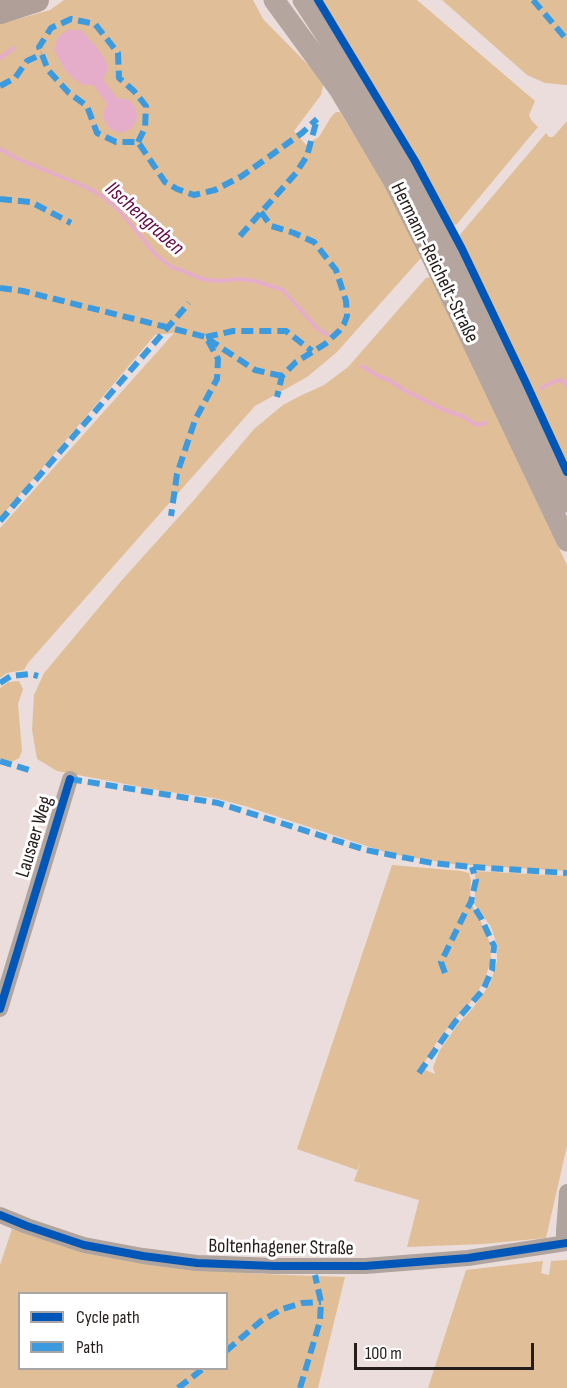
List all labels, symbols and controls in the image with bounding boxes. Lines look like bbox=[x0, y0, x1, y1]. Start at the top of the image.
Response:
water label: Ilschengraben bbox=[99, 177, 189, 261]
street label: Hermann-Reichelt-Straße bbox=[385, 179, 483, 347]
street label: Lausaer Weg bbox=[11, 793, 59, 881]
street label: Boltenhagener Straße bbox=[208, 1235, 354, 1261]
legend bbox=[18, 1292, 228, 1370]
text: Cycle path bbox=[76, 1307, 140, 1328]
scale bar bbox=[357, 1331, 537, 1369]
text: Path bbox=[76, 1337, 104, 1358]
text: 100 m bbox=[365, 1343, 402, 1364]

